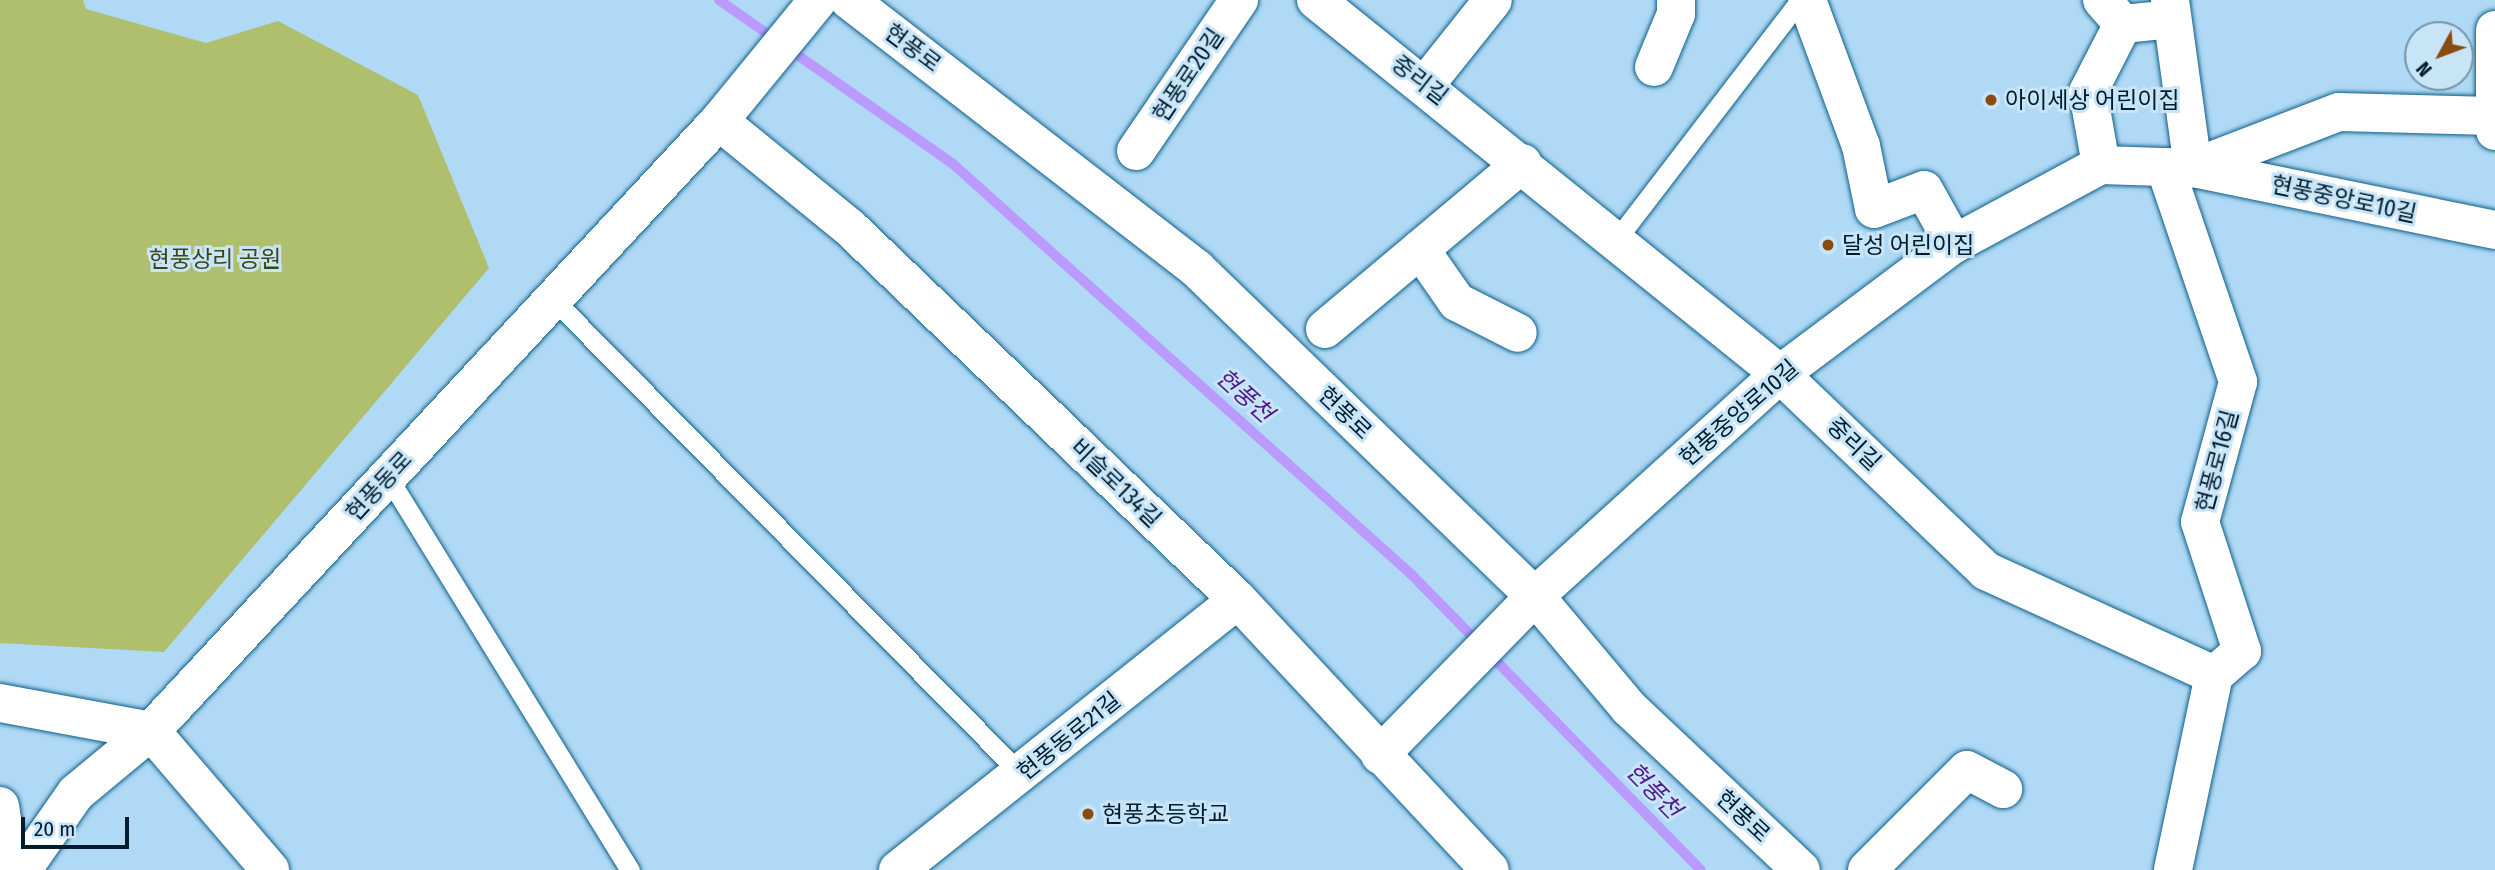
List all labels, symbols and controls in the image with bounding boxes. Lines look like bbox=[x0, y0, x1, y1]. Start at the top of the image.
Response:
street label: 현풍로 bbox=[879, 18, 947, 78]
north arrow bbox=[2404, 21, 2474, 91]
street label: 현풍로20길 bbox=[1147, 23, 1229, 127]
street label: 중리길 bbox=[1386, 50, 1454, 110]
text: N bbox=[2412, 57, 2437, 81]
place label: 아이세상 어린이집 bbox=[2005, 86, 2180, 114]
marker: 아이세상 어린이집 bbox=[1983, 92, 1999, 108]
street label: 현풍중앙로10길 bbox=[2269, 170, 2419, 228]
place label: 달성 어린이집 bbox=[1842, 231, 1974, 259]
marker: 달성 어린이집 bbox=[1820, 237, 1836, 253]
park label: 현풍상리 공원 bbox=[149, 245, 281, 273]
street label: 현풍중앙로10길 bbox=[1674, 354, 1804, 472]
water label: 현풍천 bbox=[1210, 363, 1278, 429]
street label: 현풍로 bbox=[1313, 381, 1377, 445]
street label: 현풍로16길 bbox=[2190, 407, 2244, 515]
street label: 중리길 bbox=[1822, 412, 1886, 476]
street label: 비슬로134길 bbox=[1065, 433, 1167, 533]
street label: 현풍동로 bbox=[340, 446, 418, 526]
street label: 현풍동로21길 bbox=[1012, 686, 1126, 786]
water label: 현풍천 bbox=[1620, 757, 1686, 825]
street label: 현풍로 bbox=[1710, 784, 1776, 848]
place label: 현풍초등학교 bbox=[1102, 800, 1229, 828]
scale bar bbox=[24, 804, 133, 848]
marker: 현풍초등학교 bbox=[1080, 806, 1096, 822]
text: 20 m bbox=[34, 816, 75, 842]

